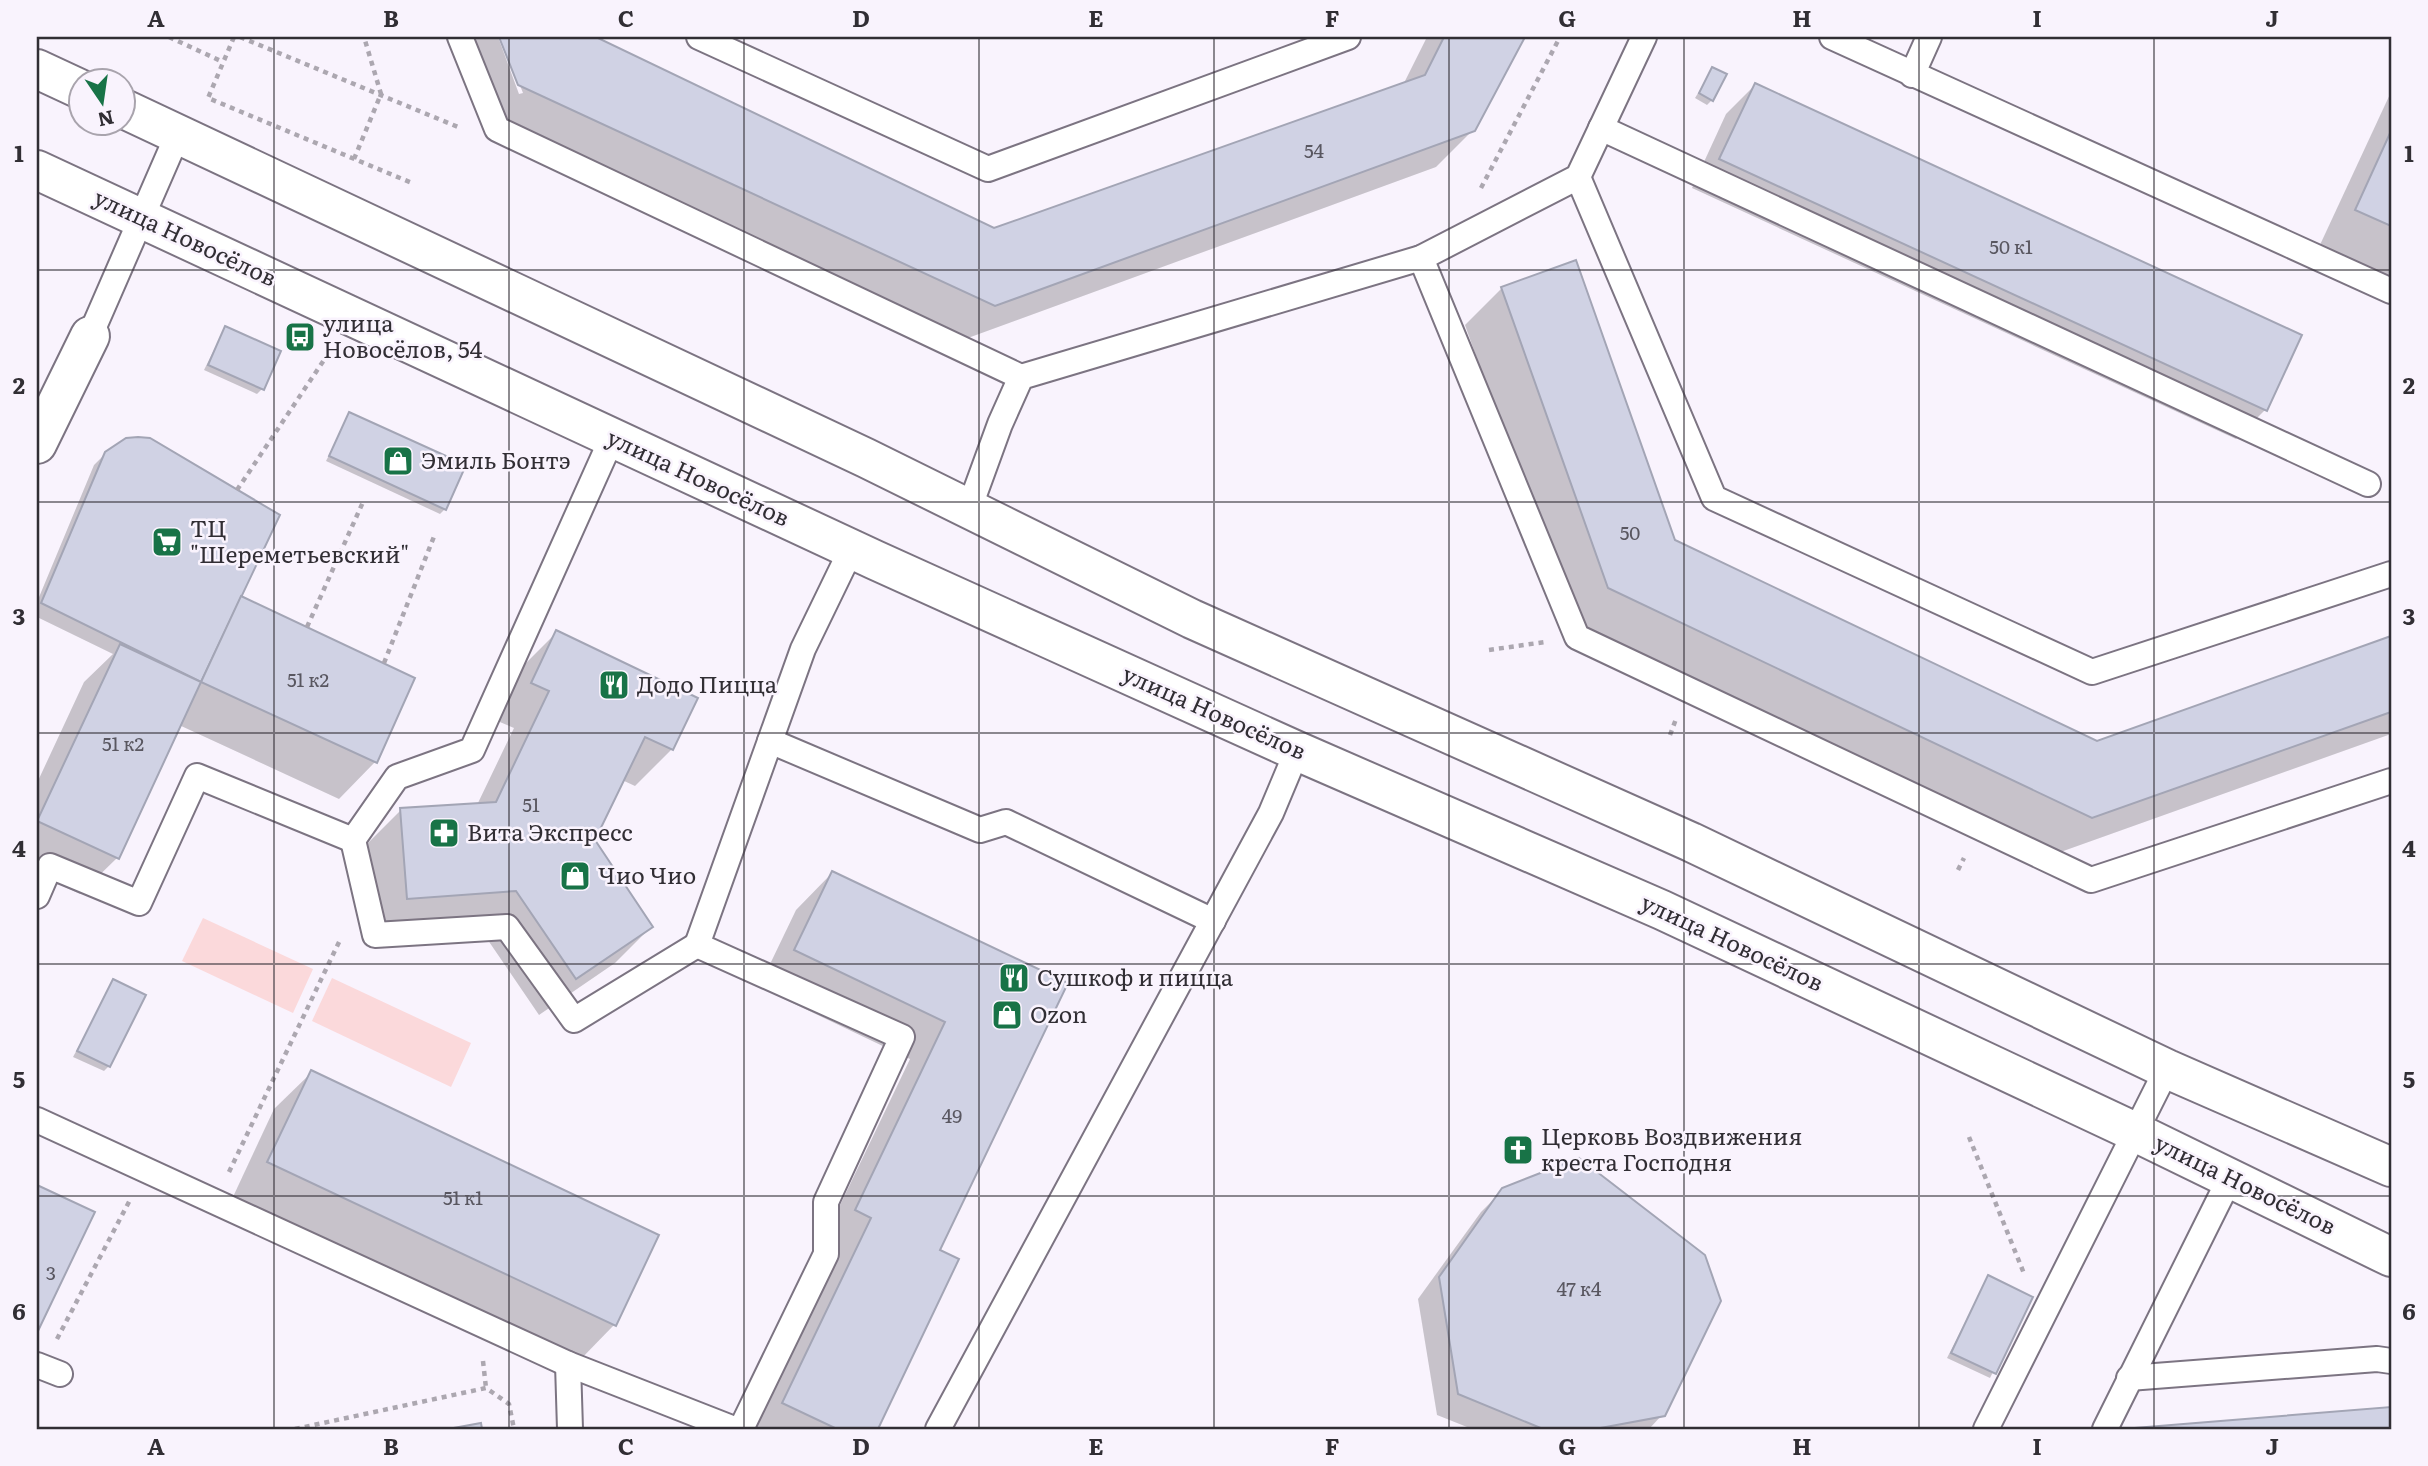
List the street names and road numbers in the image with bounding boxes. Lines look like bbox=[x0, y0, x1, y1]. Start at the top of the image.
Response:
street label: улица Новосёлов bbox=[89, 179, 283, 293]
street label: улица Новосёлов bbox=[602, 419, 796, 533]
street label: улица Новосёлов bbox=[1117, 655, 1312, 767]
street label: улица Новосёлов bbox=[1636, 884, 1830, 998]
street label: улица Новосёлов bbox=[2149, 1125, 2342, 1242]

